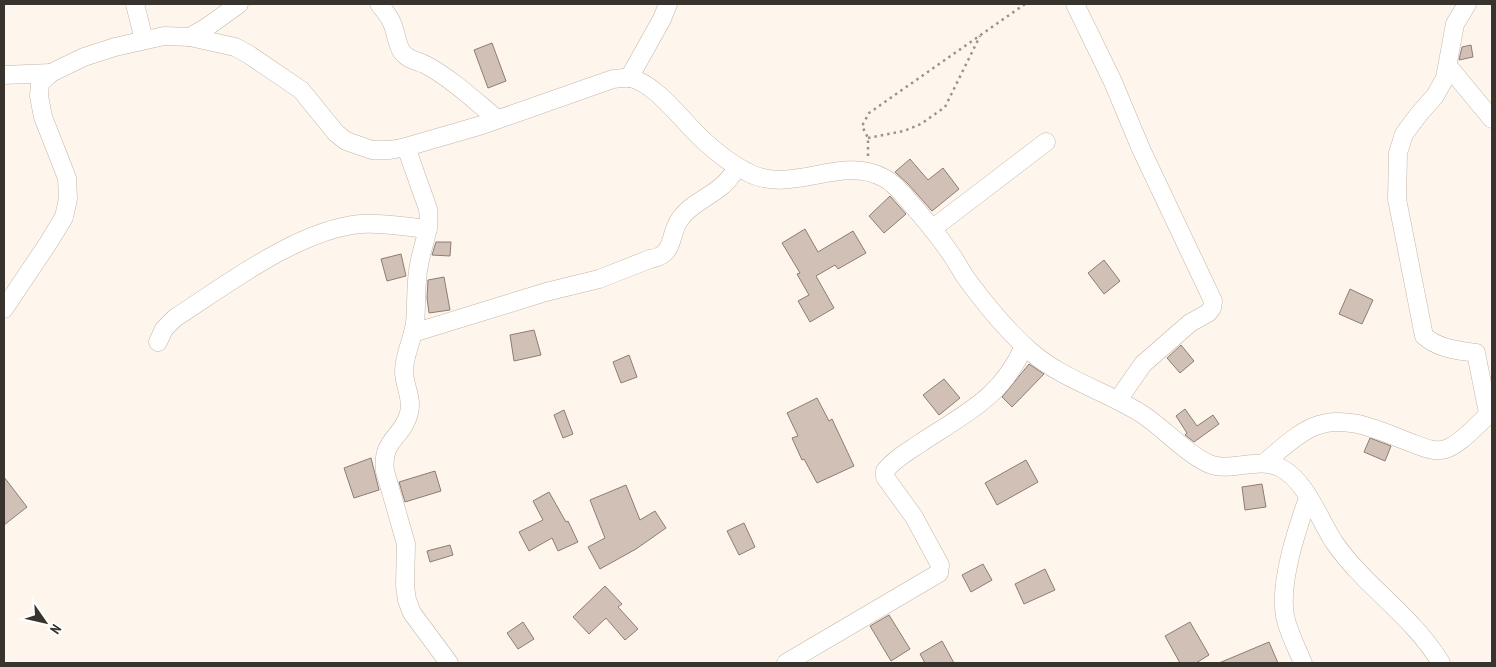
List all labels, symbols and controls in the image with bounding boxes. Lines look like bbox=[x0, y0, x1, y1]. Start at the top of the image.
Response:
north arrow bbox=[20, 597, 70, 647]
text: N bbox=[46, 621, 65, 637]

